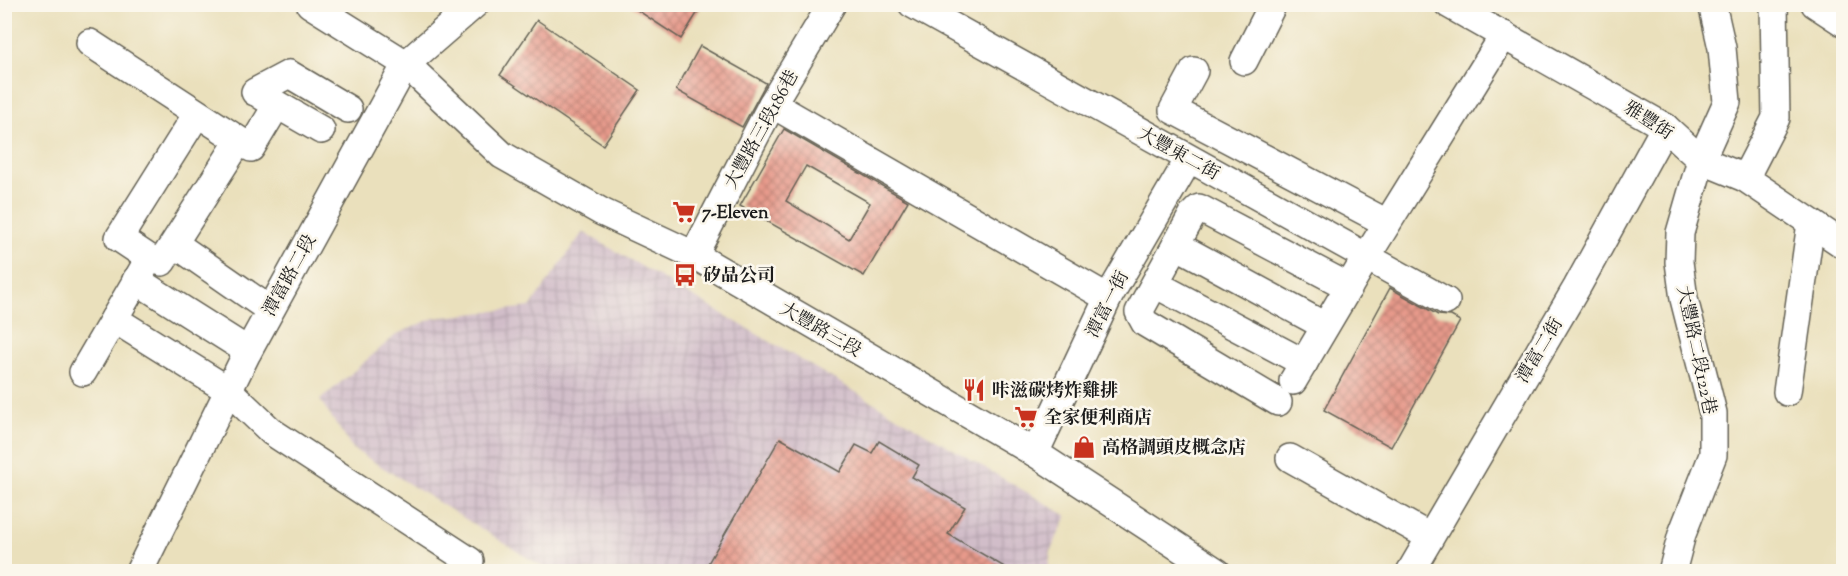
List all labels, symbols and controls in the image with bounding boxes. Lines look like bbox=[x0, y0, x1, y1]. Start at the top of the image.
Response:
street label: 大豐路三段186巷 bbox=[719, 66, 806, 194]
street label: 雅豐街 bbox=[1618, 96, 1678, 147]
street label: 大豐東二街 bbox=[1132, 122, 1224, 188]
supermarket icon: 7-Eleven bbox=[671, 199, 697, 225]
place label: 7-Eleven bbox=[702, 201, 769, 227]
street label: 潭富路二段 bbox=[258, 230, 324, 322]
bus stop icon: 矽品公司 bbox=[672, 262, 698, 288]
place label: 矽品公司 bbox=[703, 264, 775, 290]
street label: 潭富一街 bbox=[1081, 267, 1137, 343]
street label: 大豐路二段122巷 bbox=[1669, 284, 1721, 417]
street label: 大豐路三段 bbox=[775, 297, 865, 364]
street label: 潭富二街 bbox=[1511, 313, 1570, 389]
restaurant icon: 咔滋碳烤炸雞排 bbox=[961, 377, 987, 403]
place label: 咔滋碳烤炸雞排 bbox=[992, 379, 1118, 405]
supermarket icon: 全家便利商店 bbox=[1013, 404, 1039, 430]
place label: 全家便利商店 bbox=[1044, 406, 1152, 432]
shop icon: 高格調頭皮概念店 bbox=[1071, 434, 1097, 460]
place label: 高格調頭皮概念店 bbox=[1102, 436, 1246, 462]

